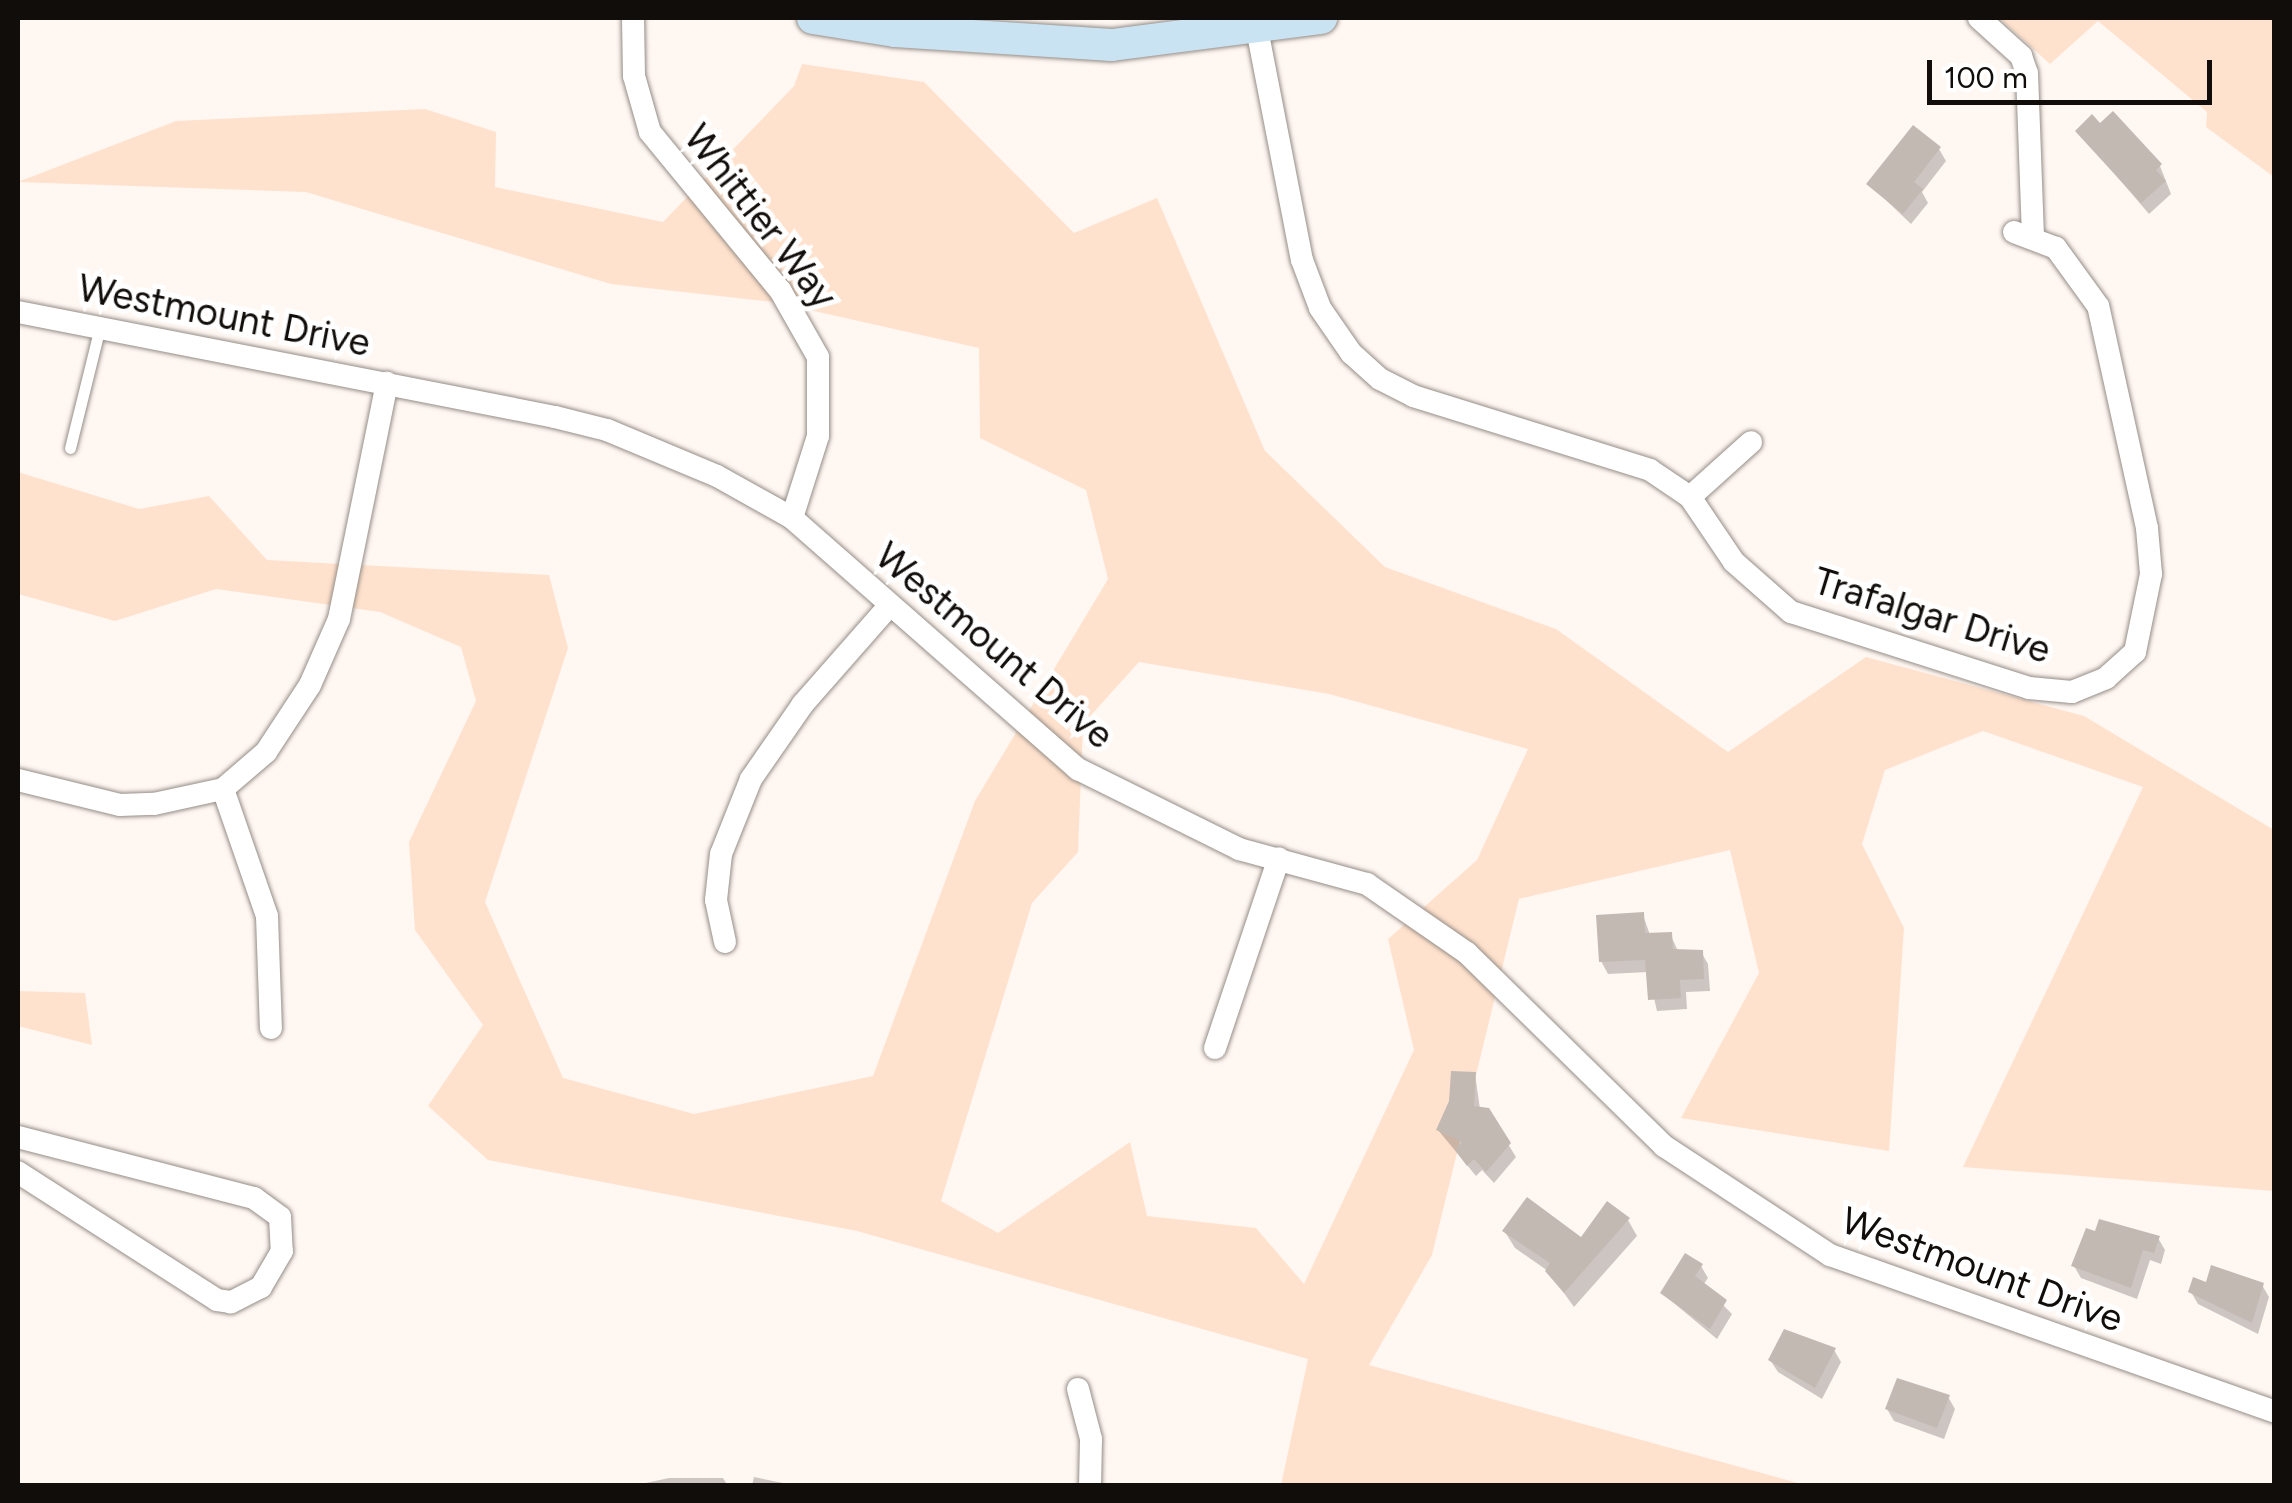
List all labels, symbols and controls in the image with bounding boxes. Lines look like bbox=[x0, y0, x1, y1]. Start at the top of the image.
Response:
scale bar bbox=[1932, 40, 2217, 102]
text: 100 m bbox=[1944, 59, 2028, 96]
street label: Whittier Way bbox=[674, 116, 846, 318]
street label: Westmount Drive bbox=[74, 265, 374, 367]
street label: Westmount Drive bbox=[866, 533, 1122, 759]
street label: Trafalgar Drive bbox=[1808, 558, 2056, 674]
street label: Westmount Drive bbox=[1835, 1198, 2129, 1342]

